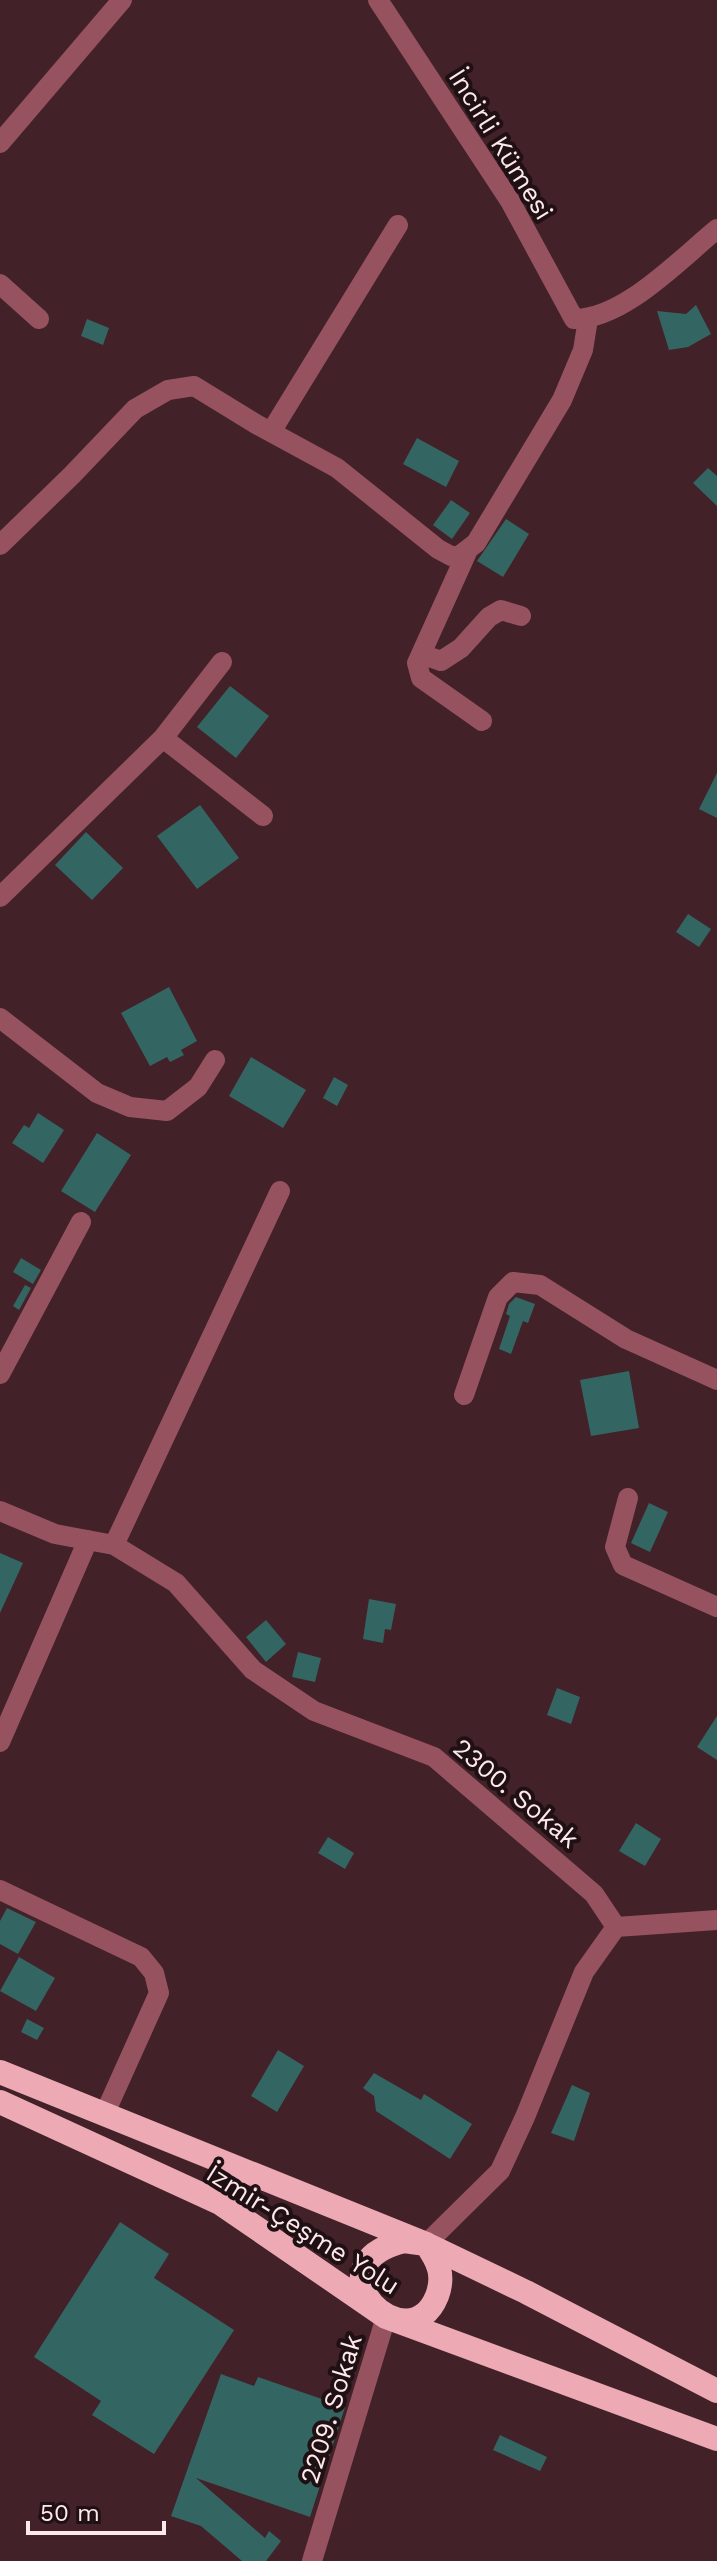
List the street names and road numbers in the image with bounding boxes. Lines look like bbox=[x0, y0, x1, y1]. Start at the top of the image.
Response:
street label: İncirli Kümesi bbox=[443, 63, 559, 225]
street label: 2300. Sokak bbox=[447, 1732, 585, 1854]
street label: İzmir-Çeşme Yolu bbox=[201, 2158, 405, 2300]
street label: 2209. Sokak bbox=[294, 2331, 368, 2487]

